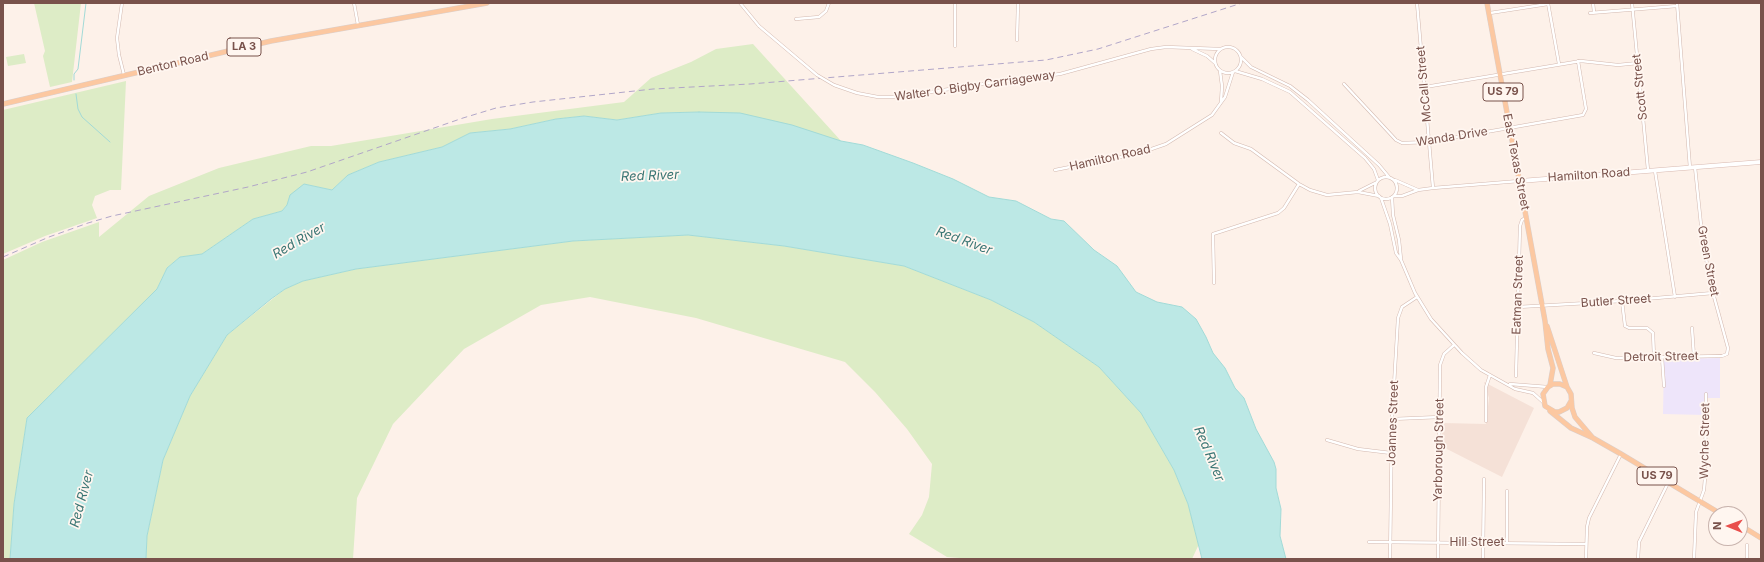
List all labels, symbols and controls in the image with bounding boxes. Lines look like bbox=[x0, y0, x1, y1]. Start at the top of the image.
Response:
road number: LA 3 bbox=[227, 38, 261, 56]
street label: McCall Street bbox=[1414, 45, 1434, 123]
street label: Benton Road bbox=[136, 49, 210, 79]
street label: Scott Street bbox=[1629, 53, 1651, 121]
street label: Walter O. Bigby Carriageway bbox=[894, 68, 1056, 104]
road number: US 79 bbox=[1483, 83, 1523, 101]
street label: East Texas Street bbox=[1500, 113, 1532, 211]
street label: Wanda Drive bbox=[1415, 124, 1489, 150]
street label: Hamilton Road bbox=[1068, 142, 1152, 174]
street label: Hamilton Road bbox=[1547, 165, 1631, 185]
water label: Red River bbox=[621, 167, 679, 185]
water label: Red River bbox=[270, 220, 328, 262]
water label: Red River bbox=[934, 224, 994, 258]
street label: Green Street bbox=[1694, 224, 1722, 298]
street label: Eatman Street bbox=[1509, 255, 1527, 335]
street label: Butler Street bbox=[1580, 291, 1652, 311]
street label: Detroit Street bbox=[1623, 349, 1699, 365]
street label: Joannes Street bbox=[1384, 380, 1402, 466]
street label: Yarborough Street bbox=[1431, 398, 1447, 502]
street label: Wyche Street bbox=[1697, 403, 1713, 479]
water label: Red River bbox=[1190, 424, 1228, 484]
road number: US 79 bbox=[1637, 467, 1677, 485]
water label: Red River bbox=[67, 469, 97, 529]
north arrow bbox=[1708, 506, 1748, 546]
text: N bbox=[1710, 521, 1724, 530]
street label: Hill Street bbox=[1450, 535, 1504, 549]

